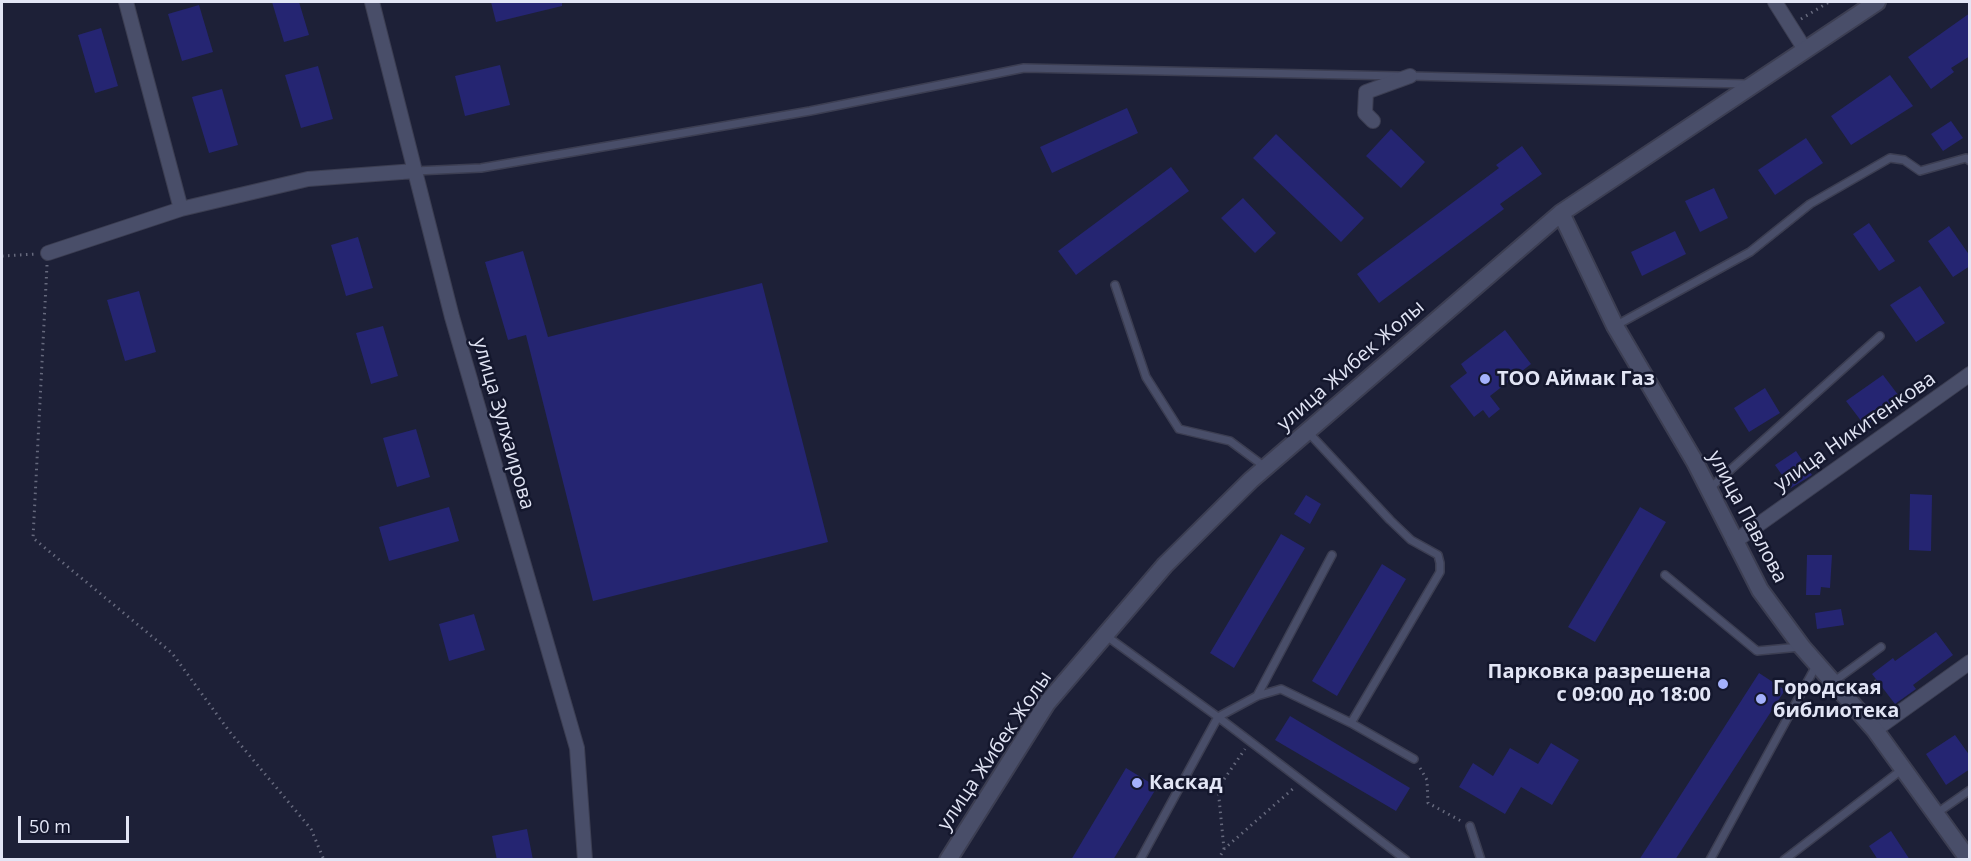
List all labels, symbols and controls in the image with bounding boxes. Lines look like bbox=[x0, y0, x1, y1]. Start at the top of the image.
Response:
street label: улица Жибек Жолы bbox=[1273, 296, 1429, 436]
street label: улица Зулхаирова bbox=[467, 335, 539, 513]
place label: ТОО Аймак Газ bbox=[1497, 367, 1655, 391]
street label: улица Никитенкова bbox=[1770, 367, 1940, 497]
marker: ТОО Аймак Газ bbox=[1478, 372, 1492, 386]
street label: улица Павлова bbox=[1702, 447, 1792, 587]
place label: Парковка разрешена с 09:00 до 18:00 bbox=[1488, 660, 1711, 707]
street label: улица Жибек Жолы bbox=[933, 667, 1057, 835]
place label: Городская библиотека bbox=[1773, 676, 1899, 723]
marker: Парковка разрешена с 09:00 до 18:00 bbox=[1716, 677, 1730, 691]
marker: Городская библиотека bbox=[1754, 692, 1768, 706]
place label: Каскад bbox=[1149, 771, 1223, 795]
marker: Каскад bbox=[1130, 776, 1144, 790]
scale bar bbox=[21, 804, 132, 842]
text: 50 m bbox=[29, 814, 71, 838]

